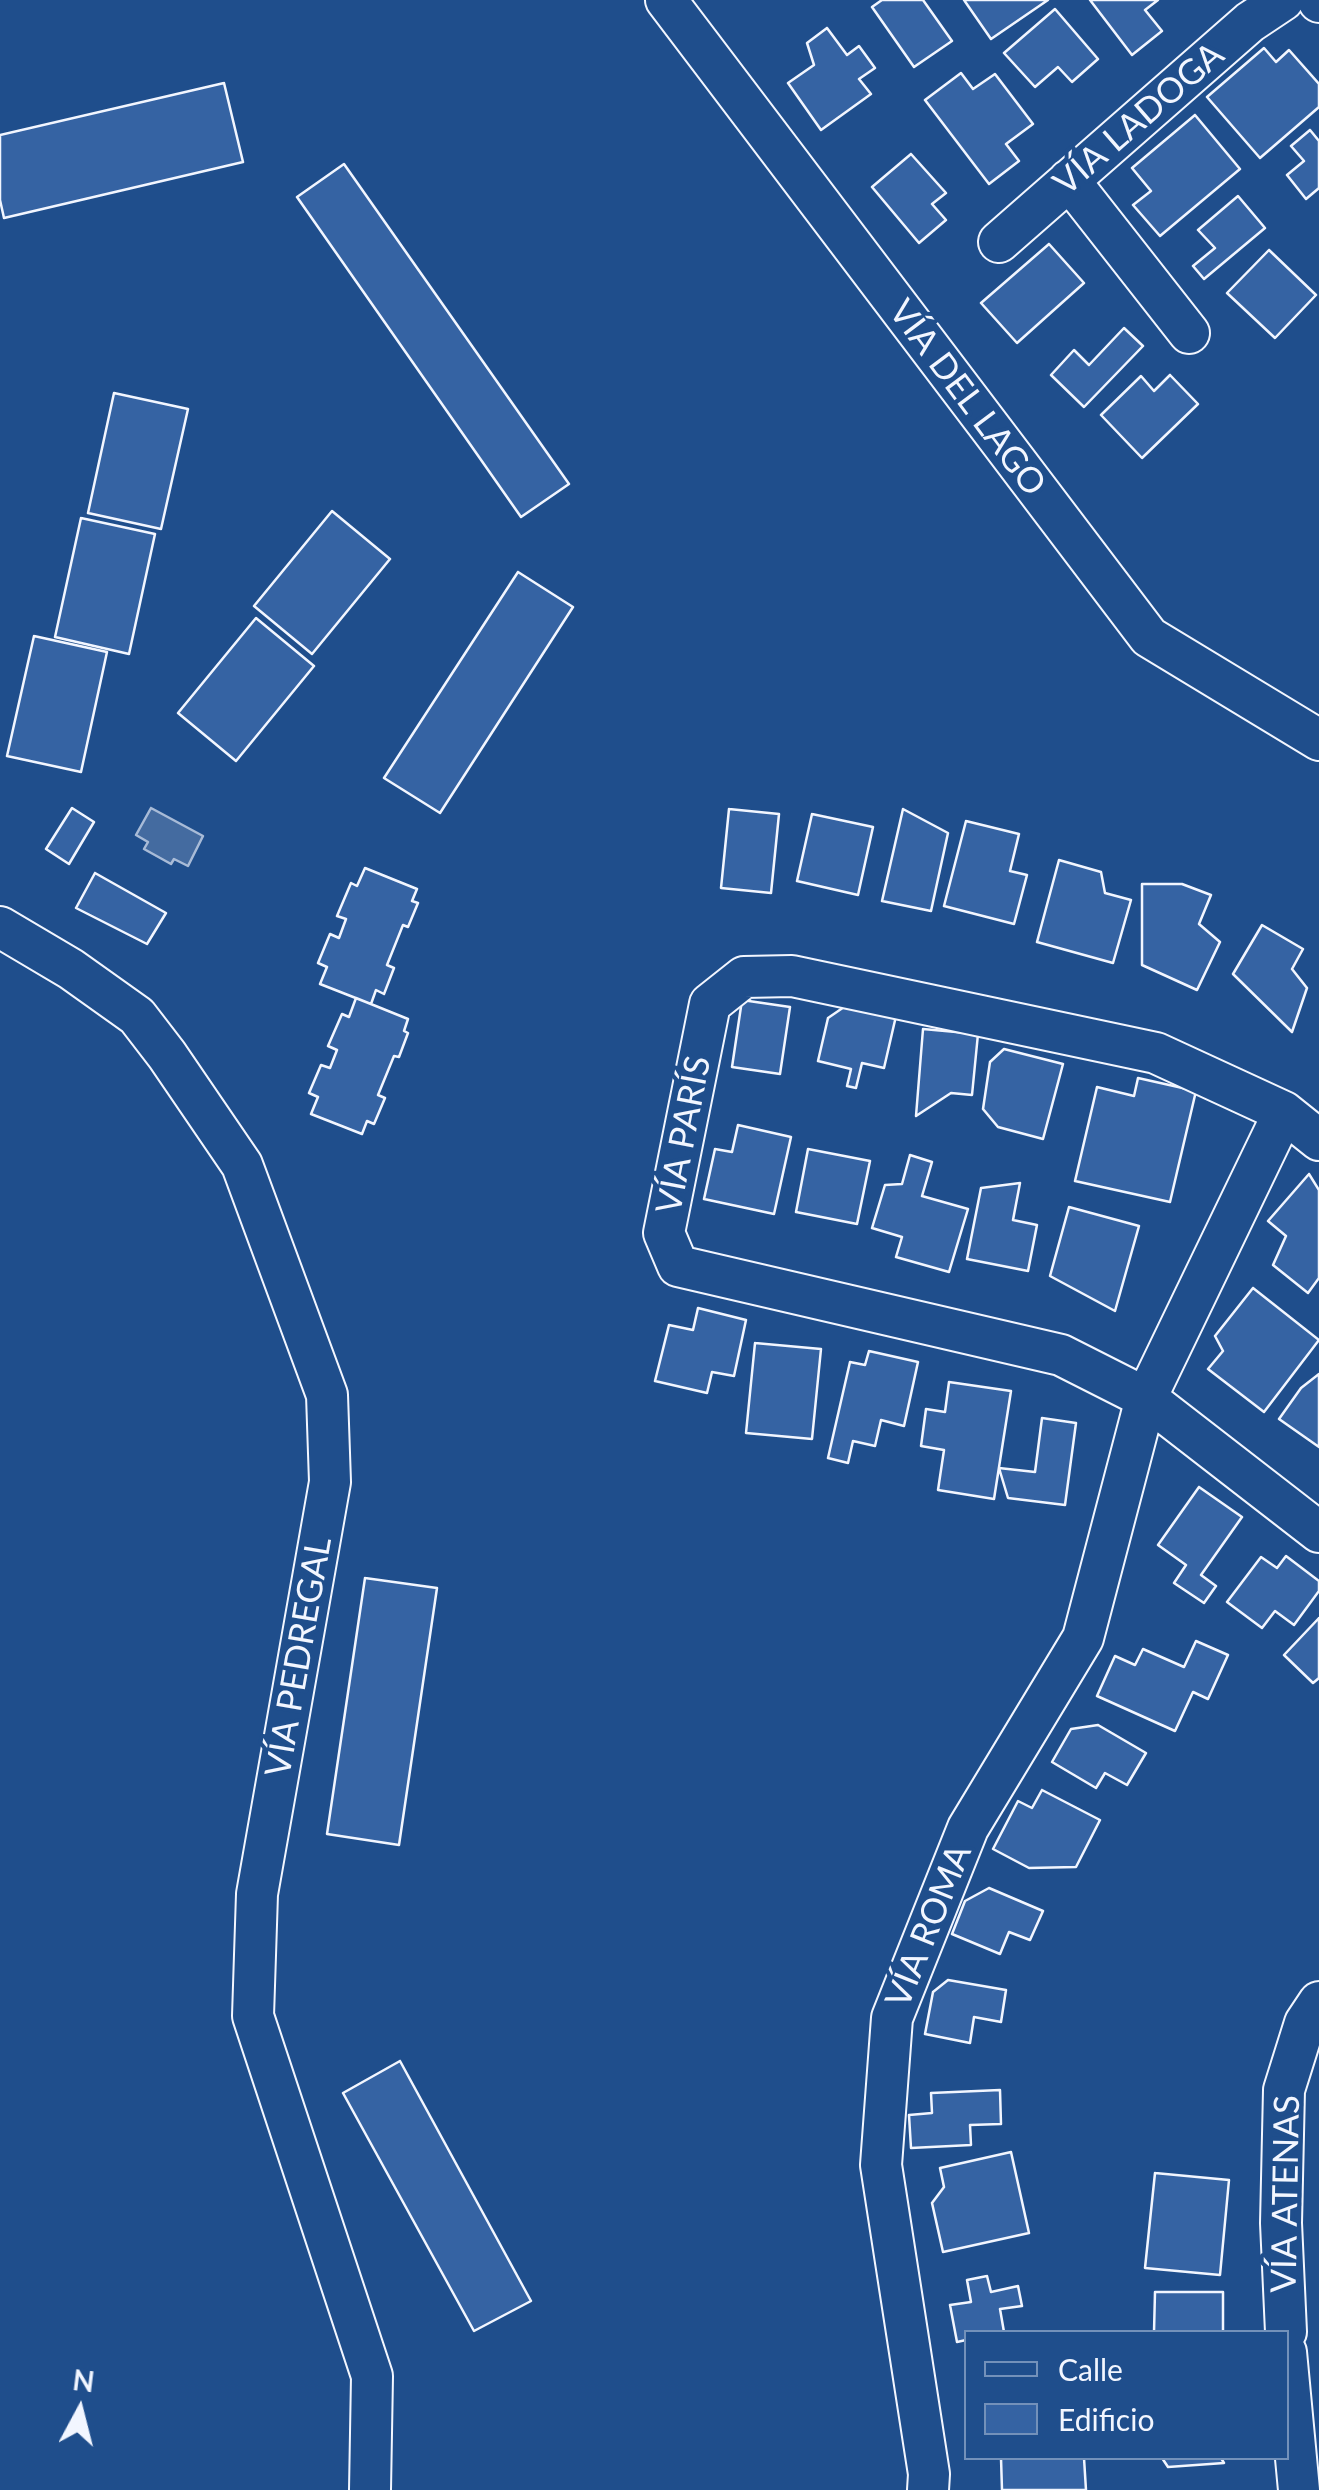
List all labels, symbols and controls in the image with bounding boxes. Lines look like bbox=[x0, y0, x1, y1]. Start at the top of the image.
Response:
street label: VÍA LADOGA bbox=[1045, 34, 1233, 204]
street label: VÍA DEL LAGO bbox=[880, 292, 1054, 504]
street label: VÍA PARÍS bbox=[648, 1053, 720, 1217]
street label: VÍA PEDREGAL bbox=[257, 1534, 341, 1780]
street label: VÍA ROMA bbox=[877, 1838, 981, 2014]
street label: VÍA ATENAS bbox=[1263, 2095, 1309, 2293]
legend bbox=[964, 2330, 1289, 2460]
text: Calle bbox=[1058, 2351, 1123, 2387]
north arrow bbox=[30, 2360, 130, 2460]
text: N bbox=[71, 2362, 96, 2398]
text: Edificio bbox=[1058, 2401, 1154, 2437]

